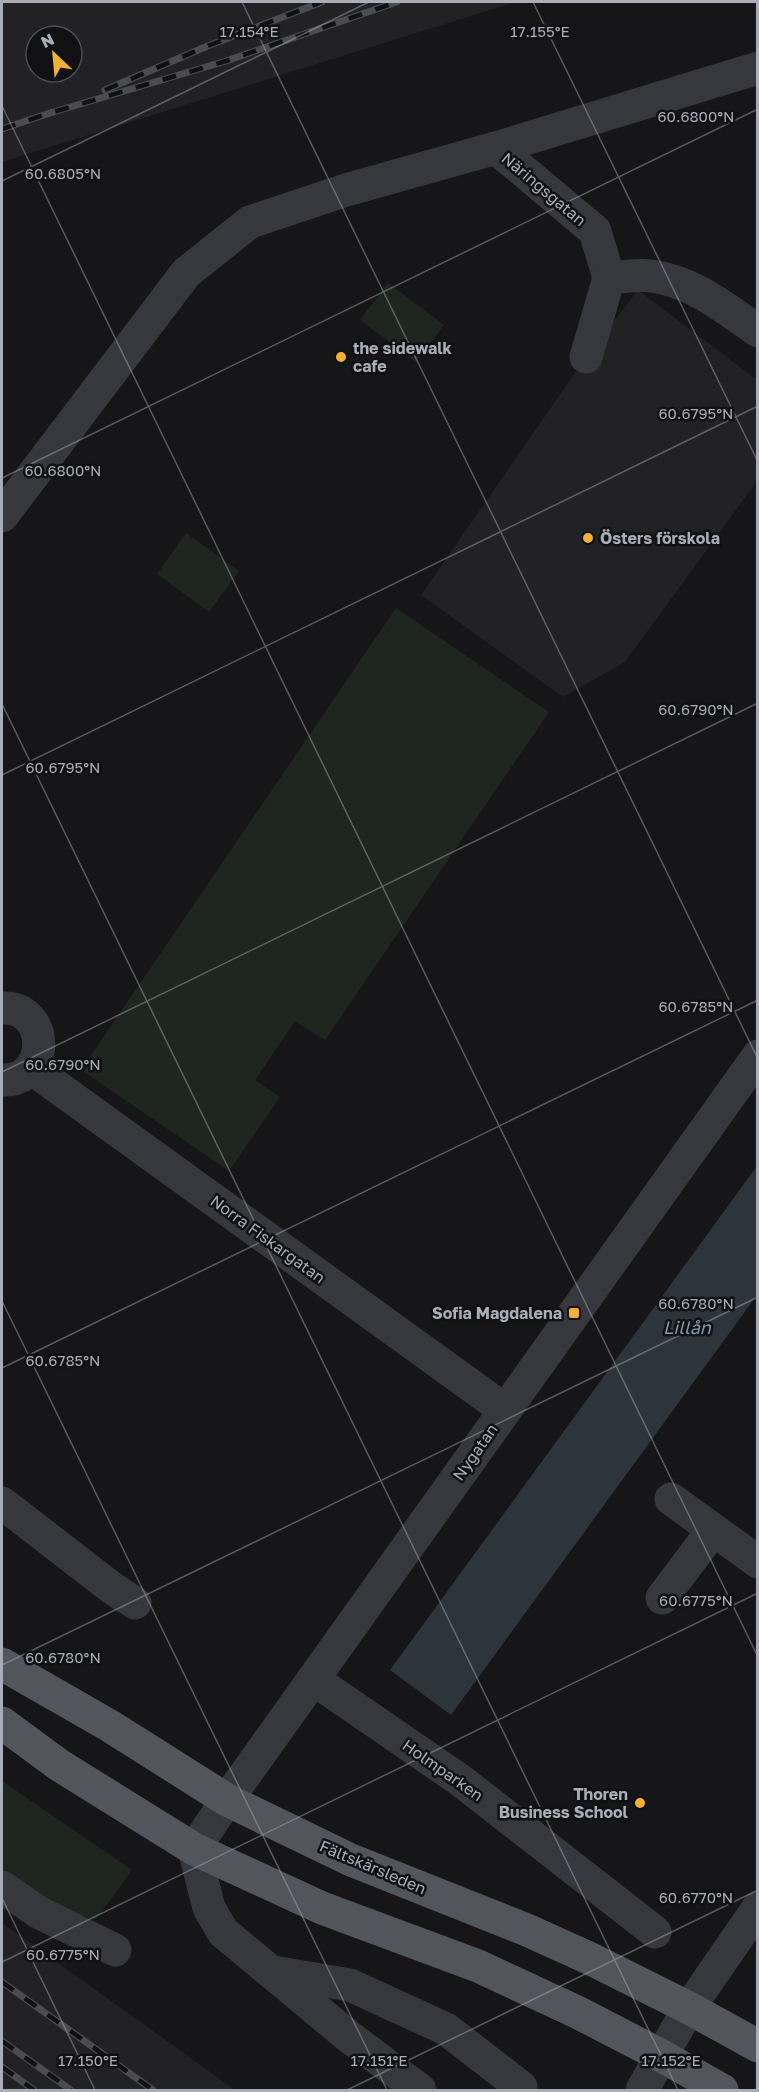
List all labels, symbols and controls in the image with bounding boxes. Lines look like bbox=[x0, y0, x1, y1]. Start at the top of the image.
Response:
text: 17.154°E bbox=[219, 22, 279, 40]
text: 17.155°E bbox=[510, 22, 570, 40]
north arrow bbox=[24, 24, 84, 84]
text: N bbox=[38, 29, 57, 52]
text: 60.6800°N bbox=[658, 107, 734, 125]
street label: Näringsgatan bbox=[498, 148, 590, 230]
text: 60.6805°N bbox=[25, 164, 101, 182]
place label: the sidewalk cafe bbox=[353, 338, 453, 376]
marker: the sidewalk cafe bbox=[334, 350, 348, 364]
text: 60.6795°N bbox=[659, 404, 733, 422]
text: 60.6800°N bbox=[25, 461, 101, 479]
place label: Östers förskola bbox=[600, 528, 720, 548]
marker: Östers förskola bbox=[581, 531, 595, 545]
text: 60.6790°N bbox=[658, 700, 734, 718]
text: 60.6795°N bbox=[26, 758, 100, 776]
text: 60.6785°N bbox=[658, 997, 734, 1015]
text: 60.6790°N bbox=[25, 1055, 101, 1073]
street label: Norra Fiskargatan bbox=[207, 1191, 329, 1287]
text: 60.6780°N bbox=[658, 1294, 734, 1312]
place label: Sofia Magdalena bbox=[432, 1303, 562, 1323]
marker: Sofia Magdalena bbox=[567, 1306, 581, 1320]
water label: Lillån bbox=[663, 1316, 712, 1338]
text: 60.6785°N bbox=[25, 1351, 101, 1369]
street label: Nygatan bbox=[448, 1420, 502, 1484]
text: 60.6775°N bbox=[659, 1591, 733, 1609]
text: 60.6780°N bbox=[25, 1648, 101, 1666]
street label: Holmparken bbox=[399, 1735, 487, 1805]
place label: Thoren Business School bbox=[499, 1784, 629, 1822]
marker: Thoren Business School bbox=[633, 1796, 647, 1810]
street label: Fältskärsleden bbox=[317, 1836, 429, 1898]
text: 60.6770°N bbox=[659, 1888, 733, 1906]
text: 60.6775°N bbox=[26, 1945, 100, 1963]
text: 17.150°E bbox=[58, 2051, 118, 2069]
text: 17.151°E bbox=[351, 2051, 407, 2069]
text: 17.152°E bbox=[641, 2051, 701, 2069]

